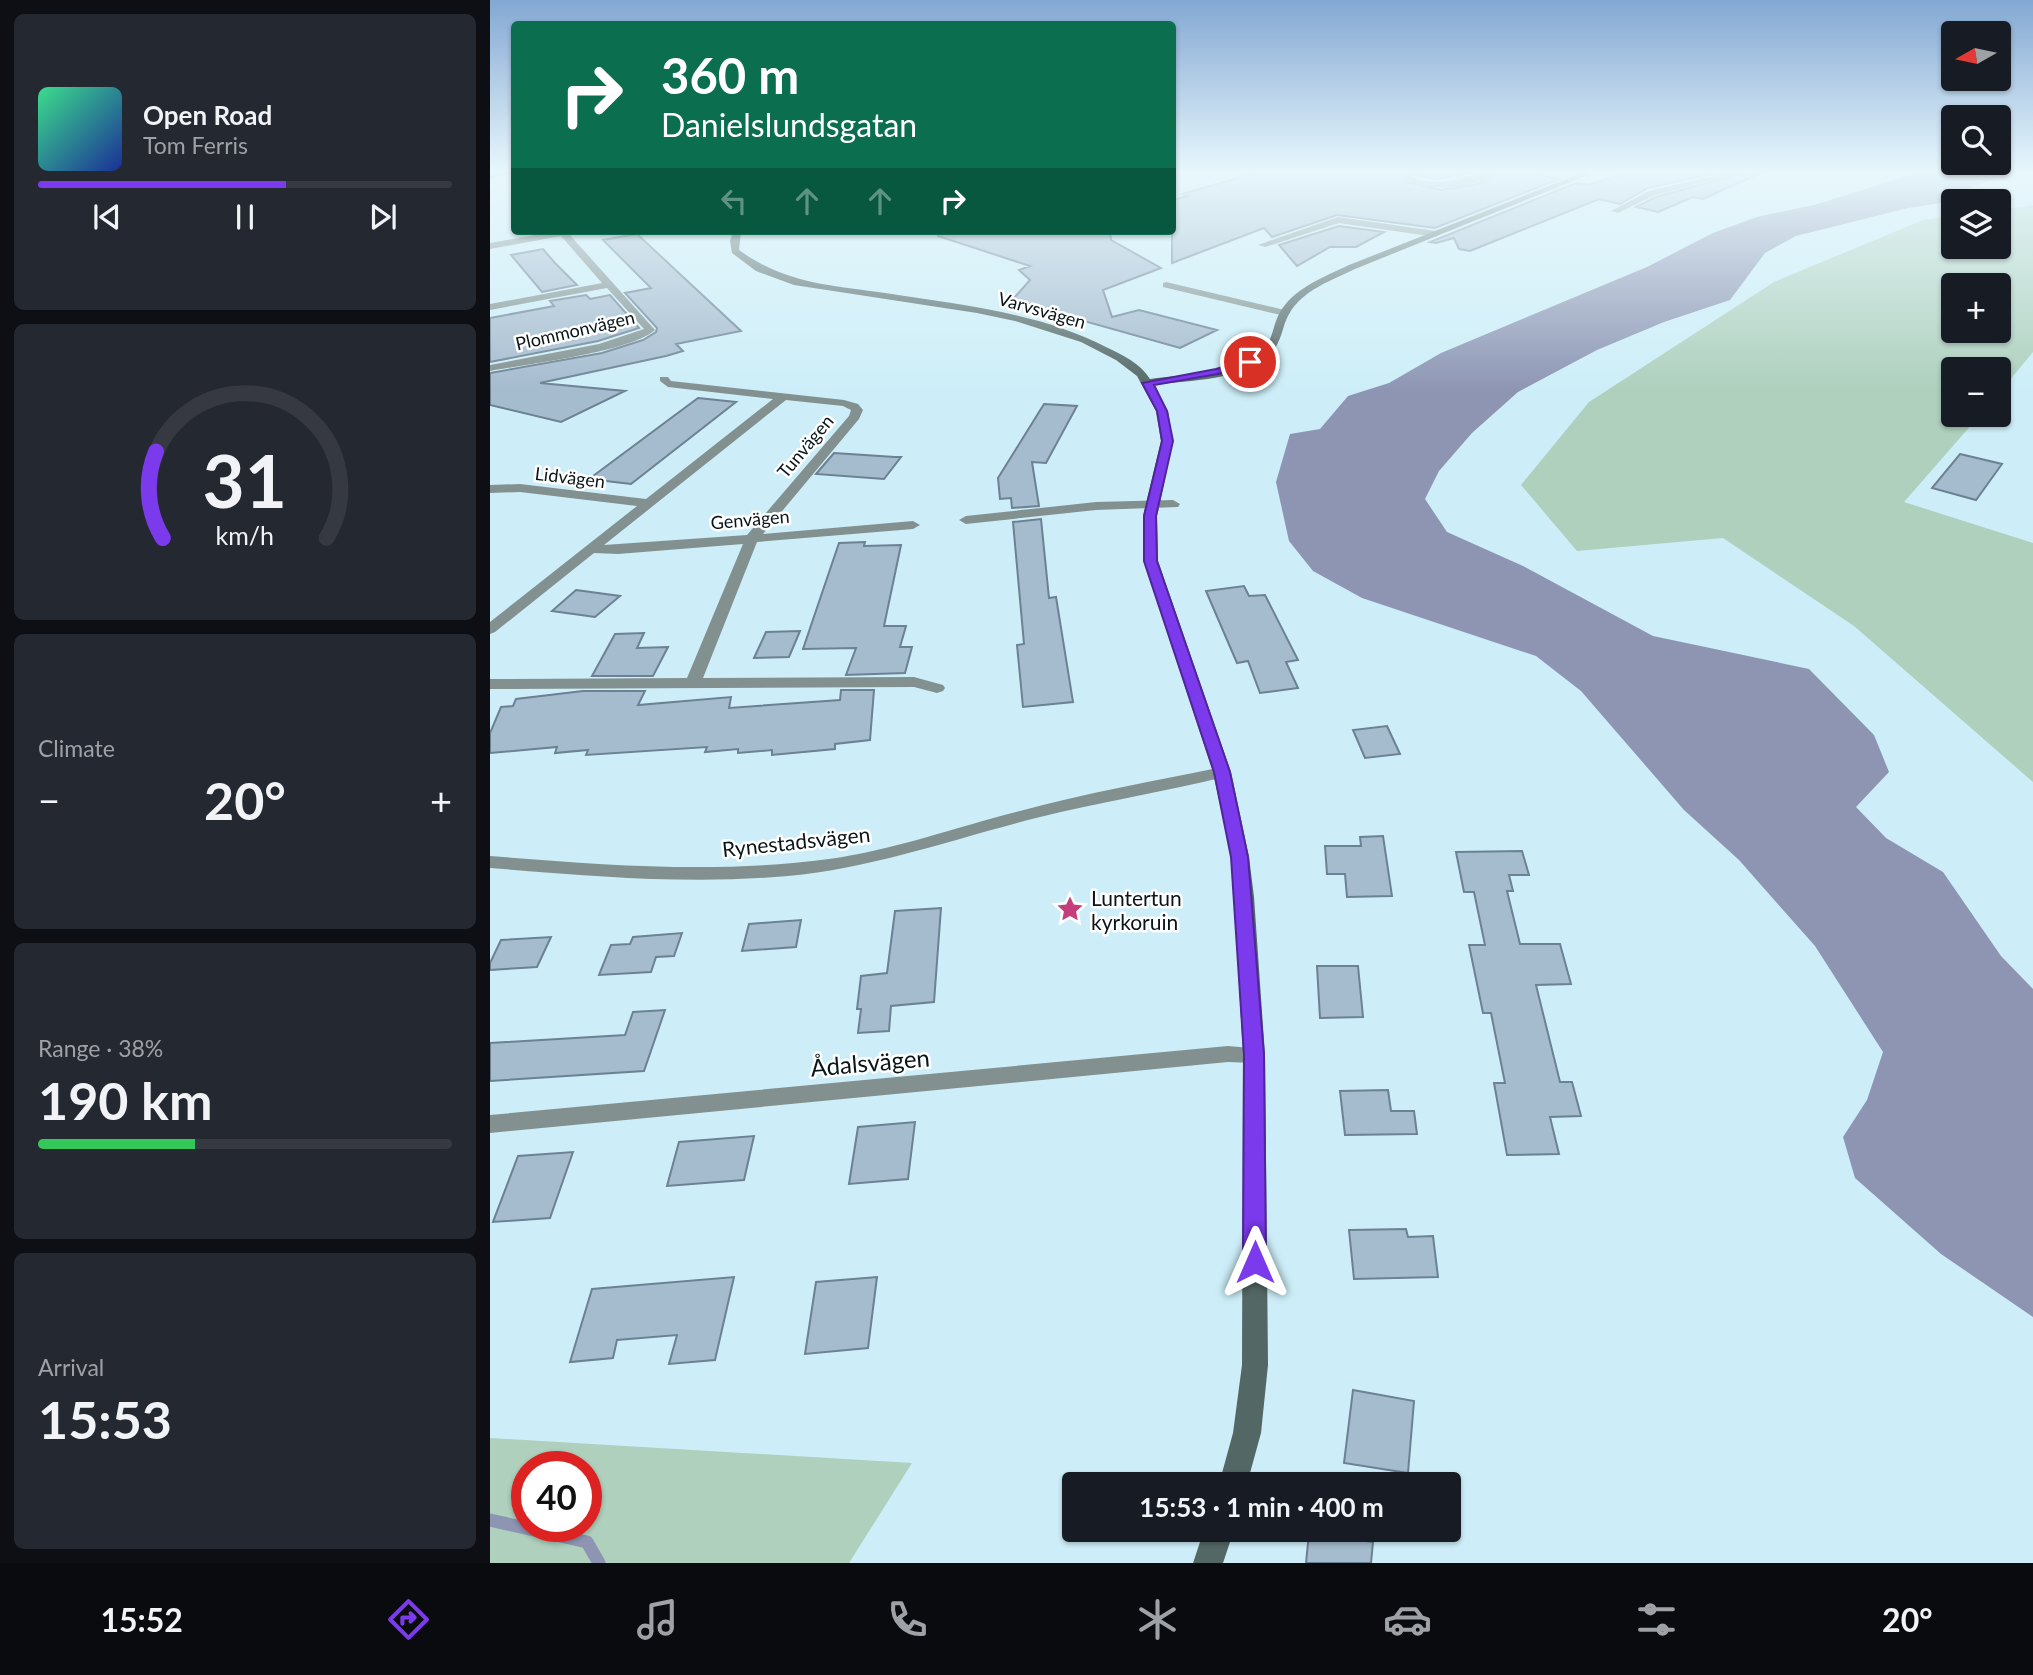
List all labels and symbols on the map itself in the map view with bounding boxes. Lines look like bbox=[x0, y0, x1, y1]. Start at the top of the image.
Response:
north arrow bbox=[1941, 21, 2011, 91]
street label: Varvsvägen bbox=[996, 287, 1088, 333]
street label: Plommonvägen bbox=[513, 306, 637, 354]
pin bbox=[1220, 332, 1280, 392]
street label: Tunvägen bbox=[772, 410, 838, 482]
street label: Lidvägen bbox=[534, 462, 606, 492]
street label: Genvägen bbox=[710, 505, 790, 533]
street label: Rynestadsvägen bbox=[721, 821, 871, 861]
place label: Luntertun kyrkoruin bbox=[1091, 885, 1182, 934]
place icon: Luntertun kyrkoruin bbox=[1055, 894, 1085, 924]
street label: Ådalsvägen bbox=[809, 1042, 931, 1082]
position arrow bbox=[1218, 1225, 1292, 1299]
speed limit sign: 40 bbox=[511, 1451, 602, 1542]

